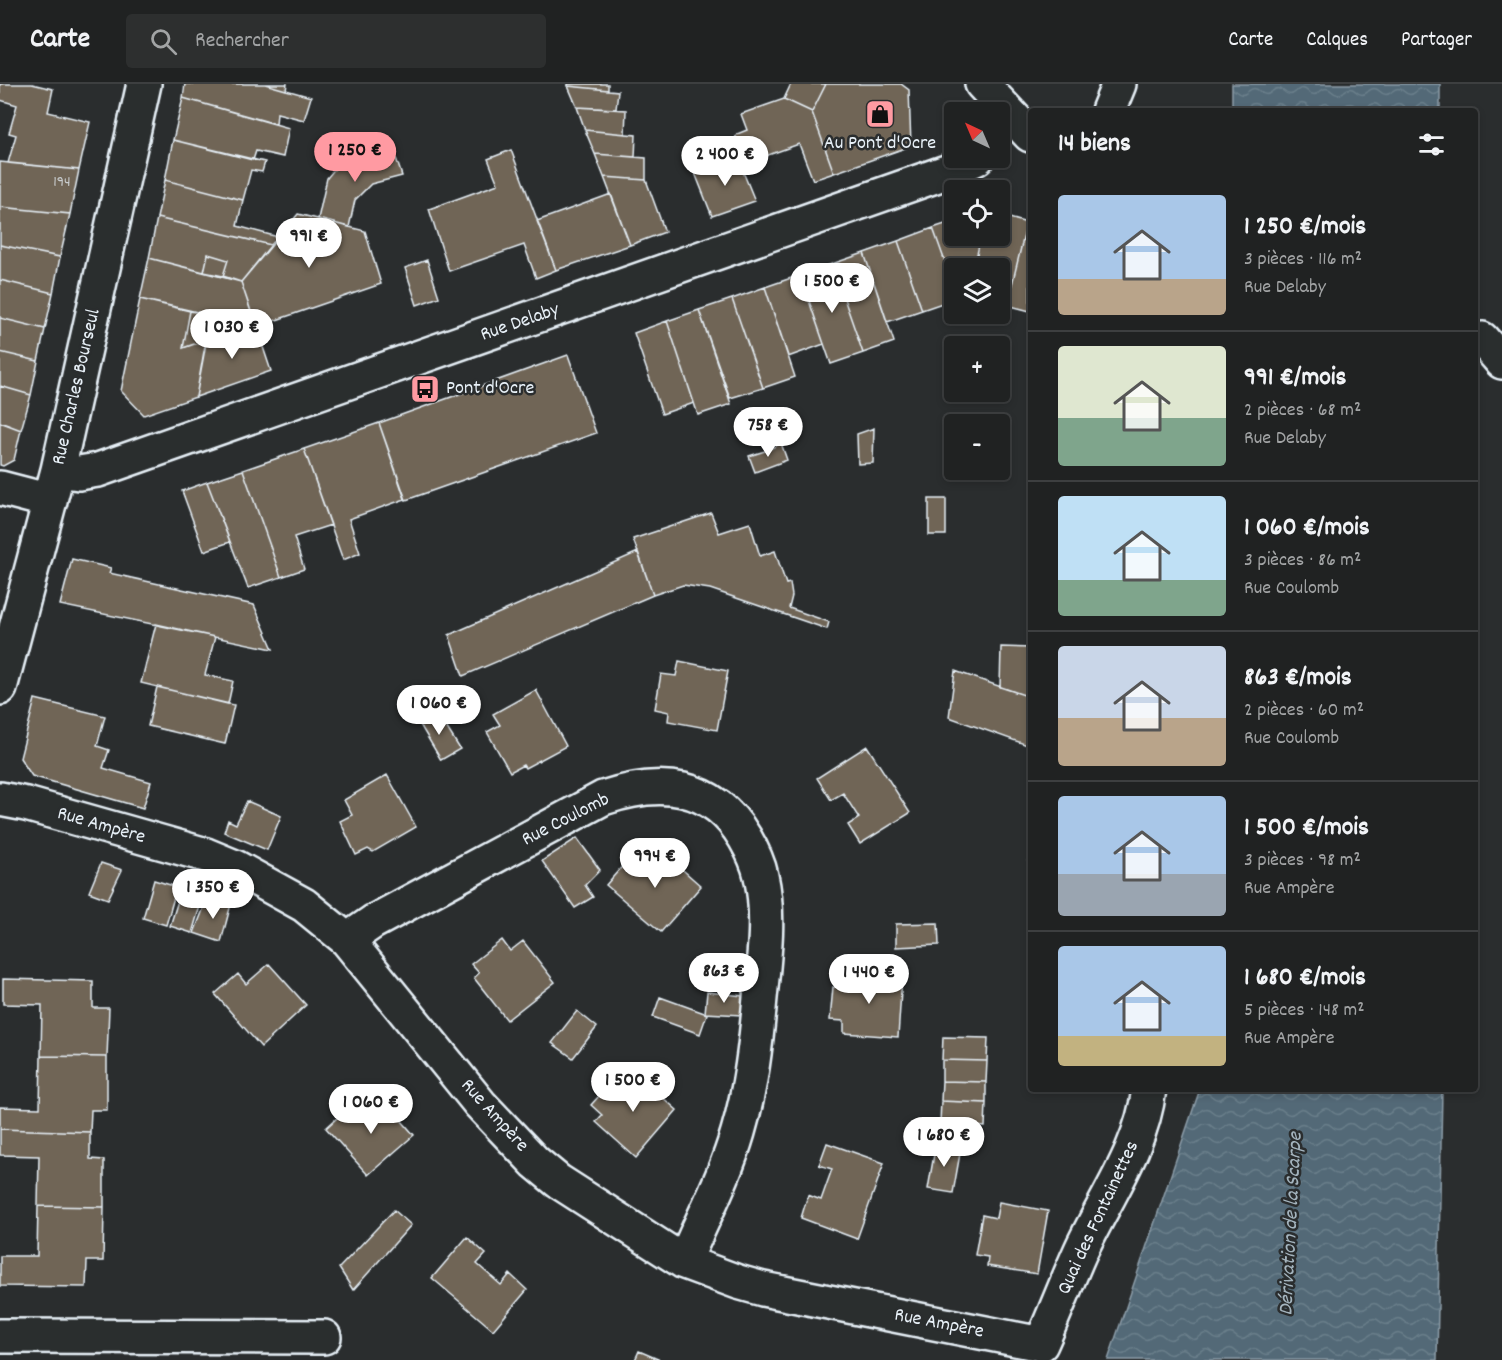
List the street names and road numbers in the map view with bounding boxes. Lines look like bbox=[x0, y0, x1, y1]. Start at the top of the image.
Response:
street label: Rue Delaby bbox=[477, 296, 564, 350]
street label: Rue Charles Bourseul bbox=[45, 306, 109, 468]
street label: Rue Coulomb bbox=[517, 786, 615, 854]
street label: Rue Ampère bbox=[54, 800, 149, 852]
street label: Rue Ampère bbox=[453, 1073, 535, 1159]
street label: Quai des Fontainettes bbox=[1051, 1137, 1147, 1299]
street label: Rue Ampère bbox=[892, 1302, 986, 1346]

